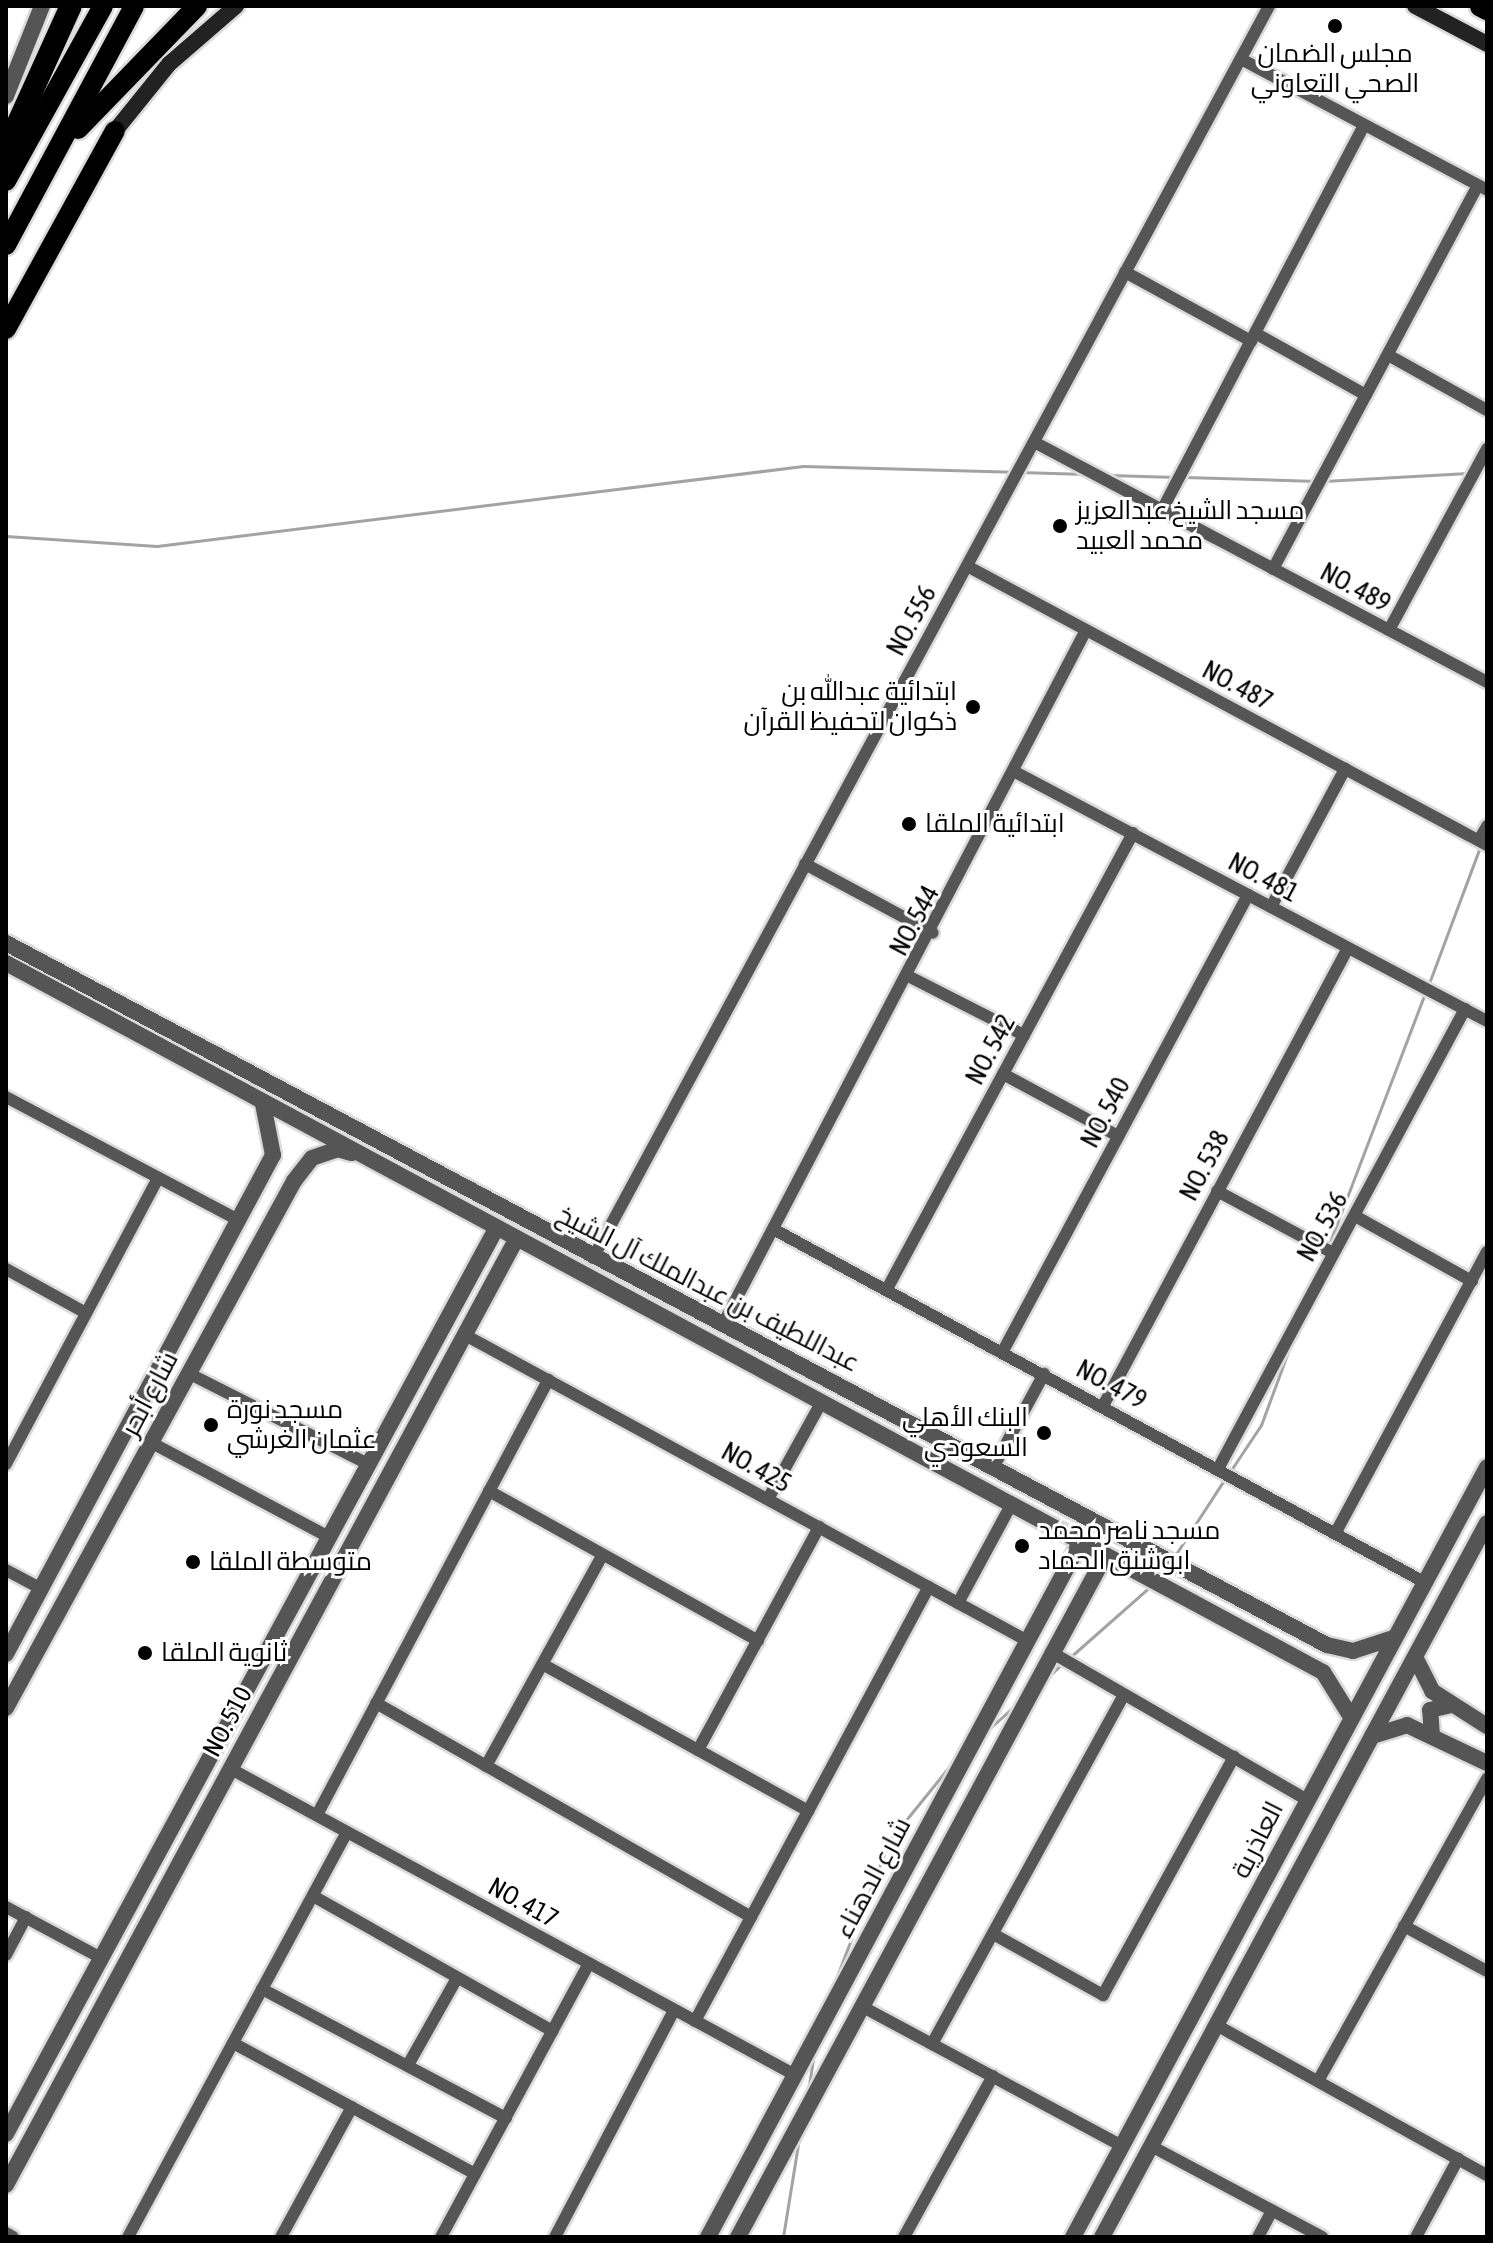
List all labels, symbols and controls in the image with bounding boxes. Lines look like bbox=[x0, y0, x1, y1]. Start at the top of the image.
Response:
marker: مجلس الضمان الصحي التعاوني bbox=[1326, 17, 1344, 35]
place label: مجلس الضمان الصحي التعاوني bbox=[1251, 38, 1419, 100]
place label: مسجد الشيخ عبدالعزيز محمد العبيد bbox=[1076, 495, 1304, 556]
marker: مسجد الشيخ عبدالعزيز محمد العبيد bbox=[1051, 517, 1069, 535]
street label: NO. 489 bbox=[1315, 557, 1395, 619]
street label: NO. 556 bbox=[881, 581, 943, 661]
street label: NO. 487 bbox=[1197, 655, 1277, 717]
place label: ابتدائية عبدالله بن ذكوان لتحفيظ القرآن bbox=[743, 676, 957, 738]
marker: ابتدائية عبدالله بن ذكوان لتحفيظ القرآن bbox=[964, 698, 982, 716]
place label: ابتدائية الملقا bbox=[925, 808, 1065, 840]
marker: ابتدائية الملقا bbox=[900, 815, 918, 833]
street label: NO. 481 bbox=[1223, 847, 1303, 909]
street label: NO. 544 bbox=[884, 881, 946, 961]
street label: NO. 542 bbox=[960, 1010, 1022, 1090]
street label: NO. 540 bbox=[1075, 1073, 1137, 1153]
street label: NO. 538 bbox=[1174, 1126, 1236, 1206]
street label: NO. 536 bbox=[1291, 1187, 1355, 1267]
street label: عبداللطيف بن عبدالملك آل الشيخ bbox=[551, 1199, 865, 1379]
street label: شارع أبحر bbox=[115, 1346, 185, 1442]
street label: NO. 479 bbox=[1071, 1354, 1151, 1416]
place label: مسجد نورة عثمان الغرشي bbox=[227, 1394, 377, 1456]
place label: البنك الأهلي السعودي bbox=[902, 1402, 1028, 1464]
marker: مسجد نورة عثمان الغرشي bbox=[202, 1416, 220, 1434]
marker: البنك الأهلي السعودي bbox=[1035, 1424, 1053, 1442]
street label: NO. 425 bbox=[716, 1436, 796, 1500]
place label: مسجد ناصر محمد ابوشنق الحماد bbox=[1038, 1515, 1220, 1576]
marker: مسجد ناصر محمد ابوشنق الحماد bbox=[1013, 1537, 1031, 1555]
place label: متوسطة الملقا bbox=[209, 1546, 372, 1578]
marker: متوسطة الملقا bbox=[184, 1553, 202, 1571]
place label: ثانوية الملقا bbox=[161, 1637, 287, 1669]
marker: ثانوية الملقا bbox=[136, 1644, 154, 1662]
street label: NO. 510 bbox=[197, 1682, 259, 1762]
street label: العاذرية bbox=[1226, 1796, 1290, 1884]
street label: شارع الدهناء bbox=[828, 1812, 918, 1944]
street label: NO. 417 bbox=[483, 1871, 563, 1935]

